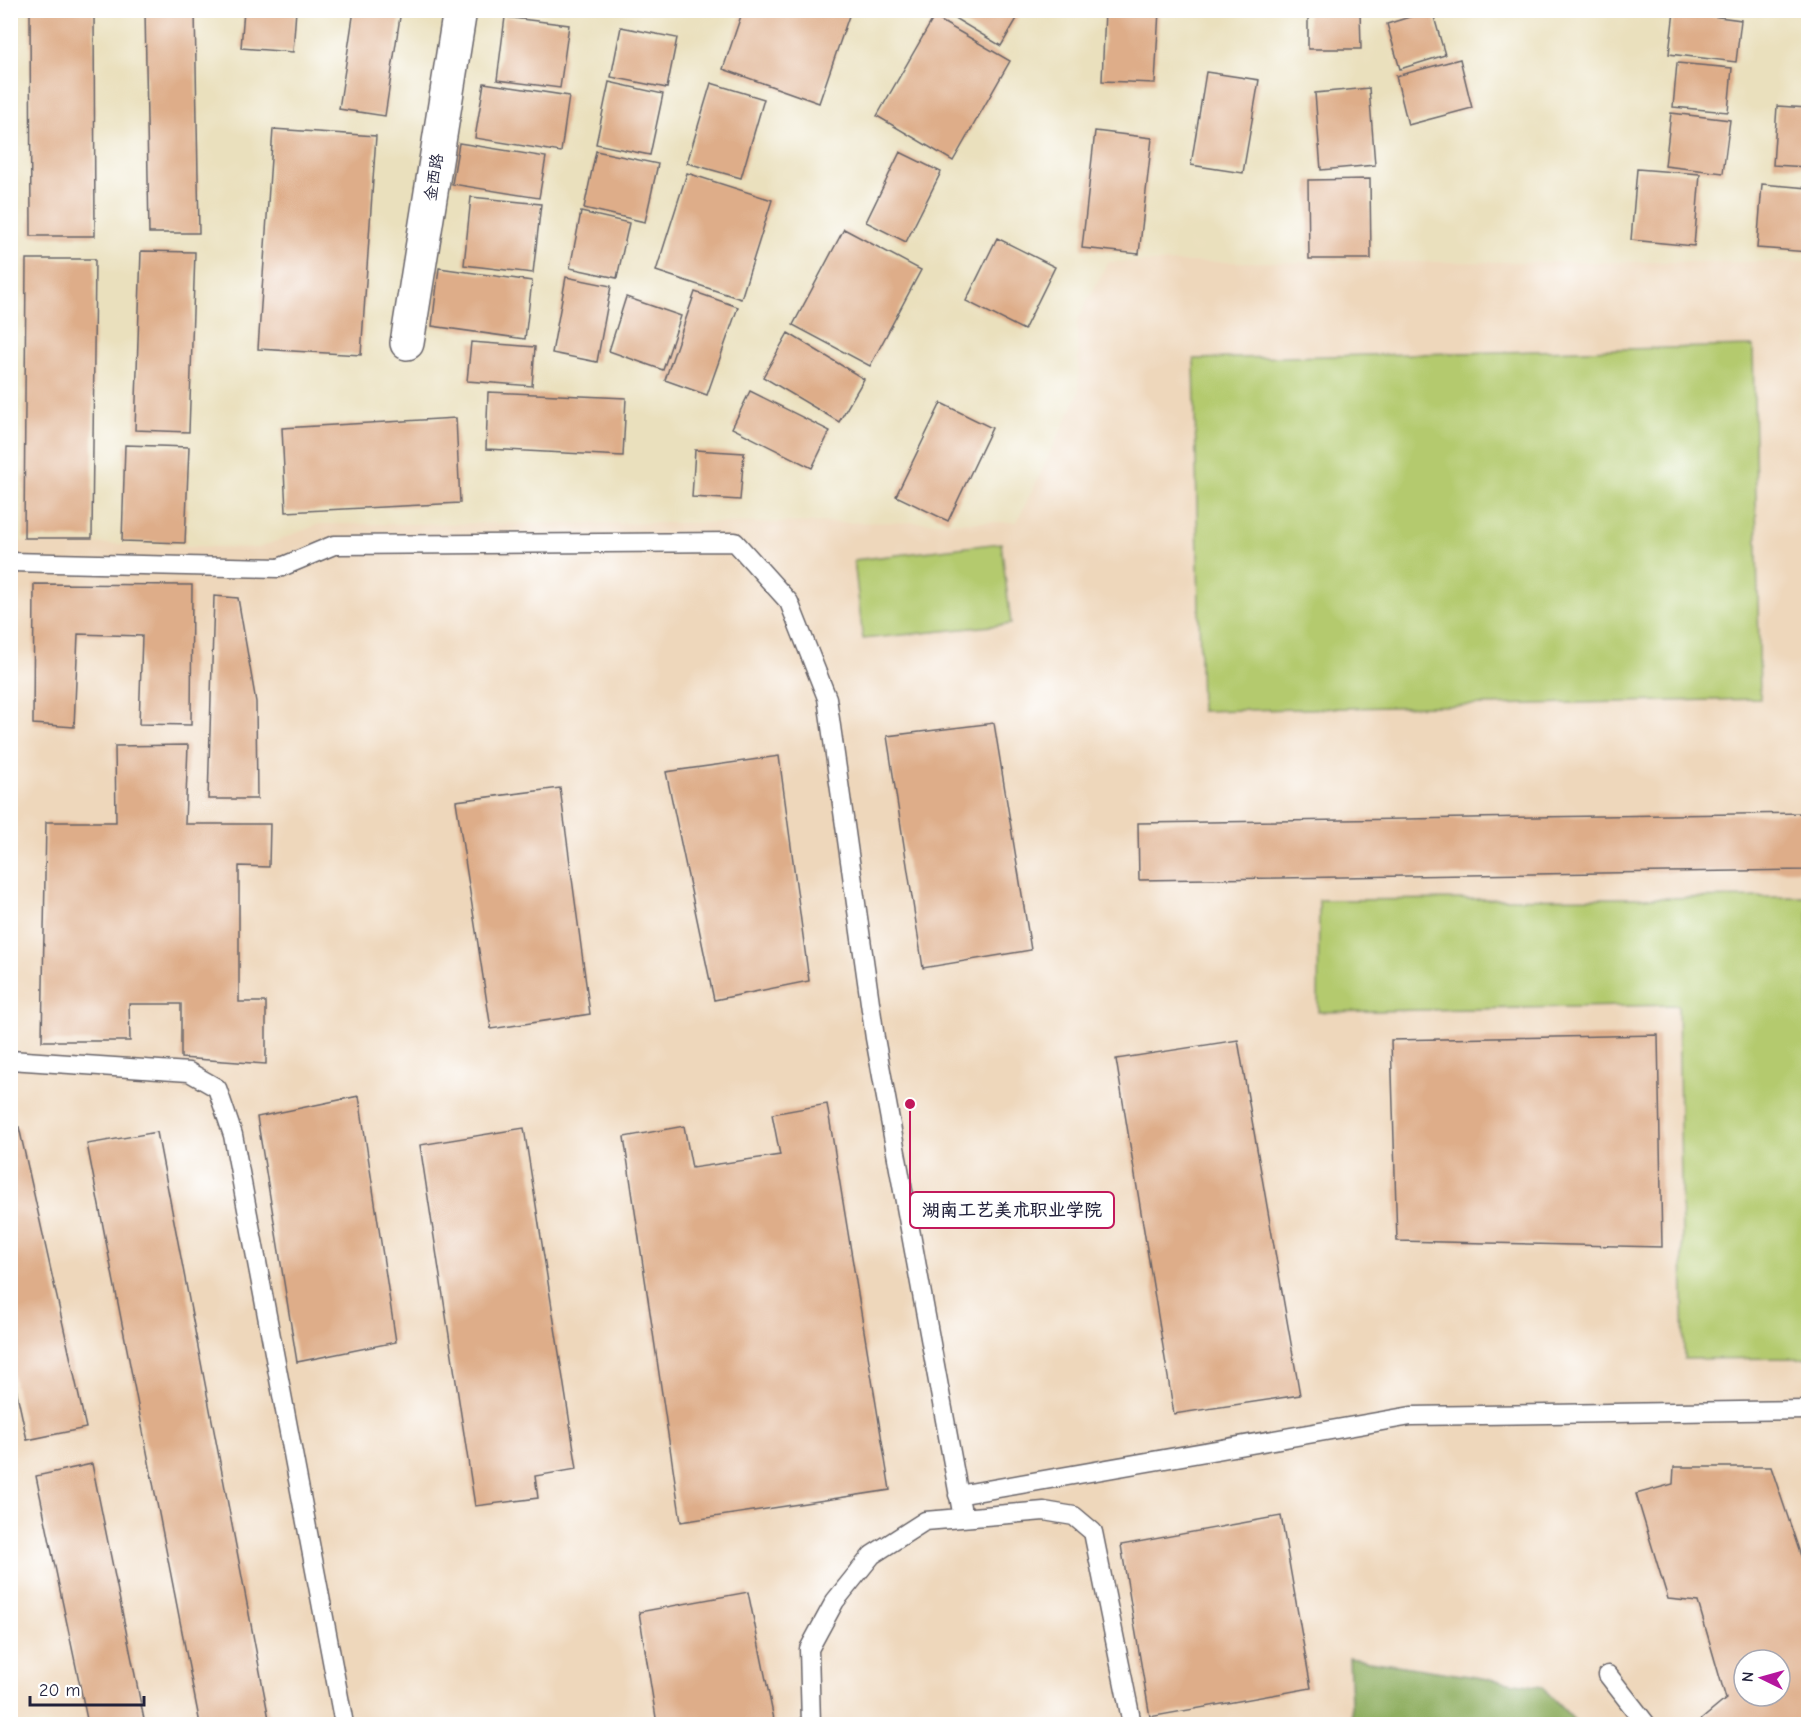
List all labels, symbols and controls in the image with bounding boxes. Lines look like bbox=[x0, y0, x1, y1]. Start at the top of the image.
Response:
street label: 金西路 bbox=[421, 152, 447, 202]
callout: 湖南工艺美术职业学院 bbox=[910, 1192, 1114, 1228]
text: 湖南工艺美术职业学院 bbox=[922, 1200, 1102, 1221]
north arrow bbox=[1732, 1648, 1792, 1708]
scale bar bbox=[30, 1669, 144, 1707]
text: N bbox=[1739, 1671, 1757, 1683]
text: 20 m bbox=[39, 1680, 80, 1701]

